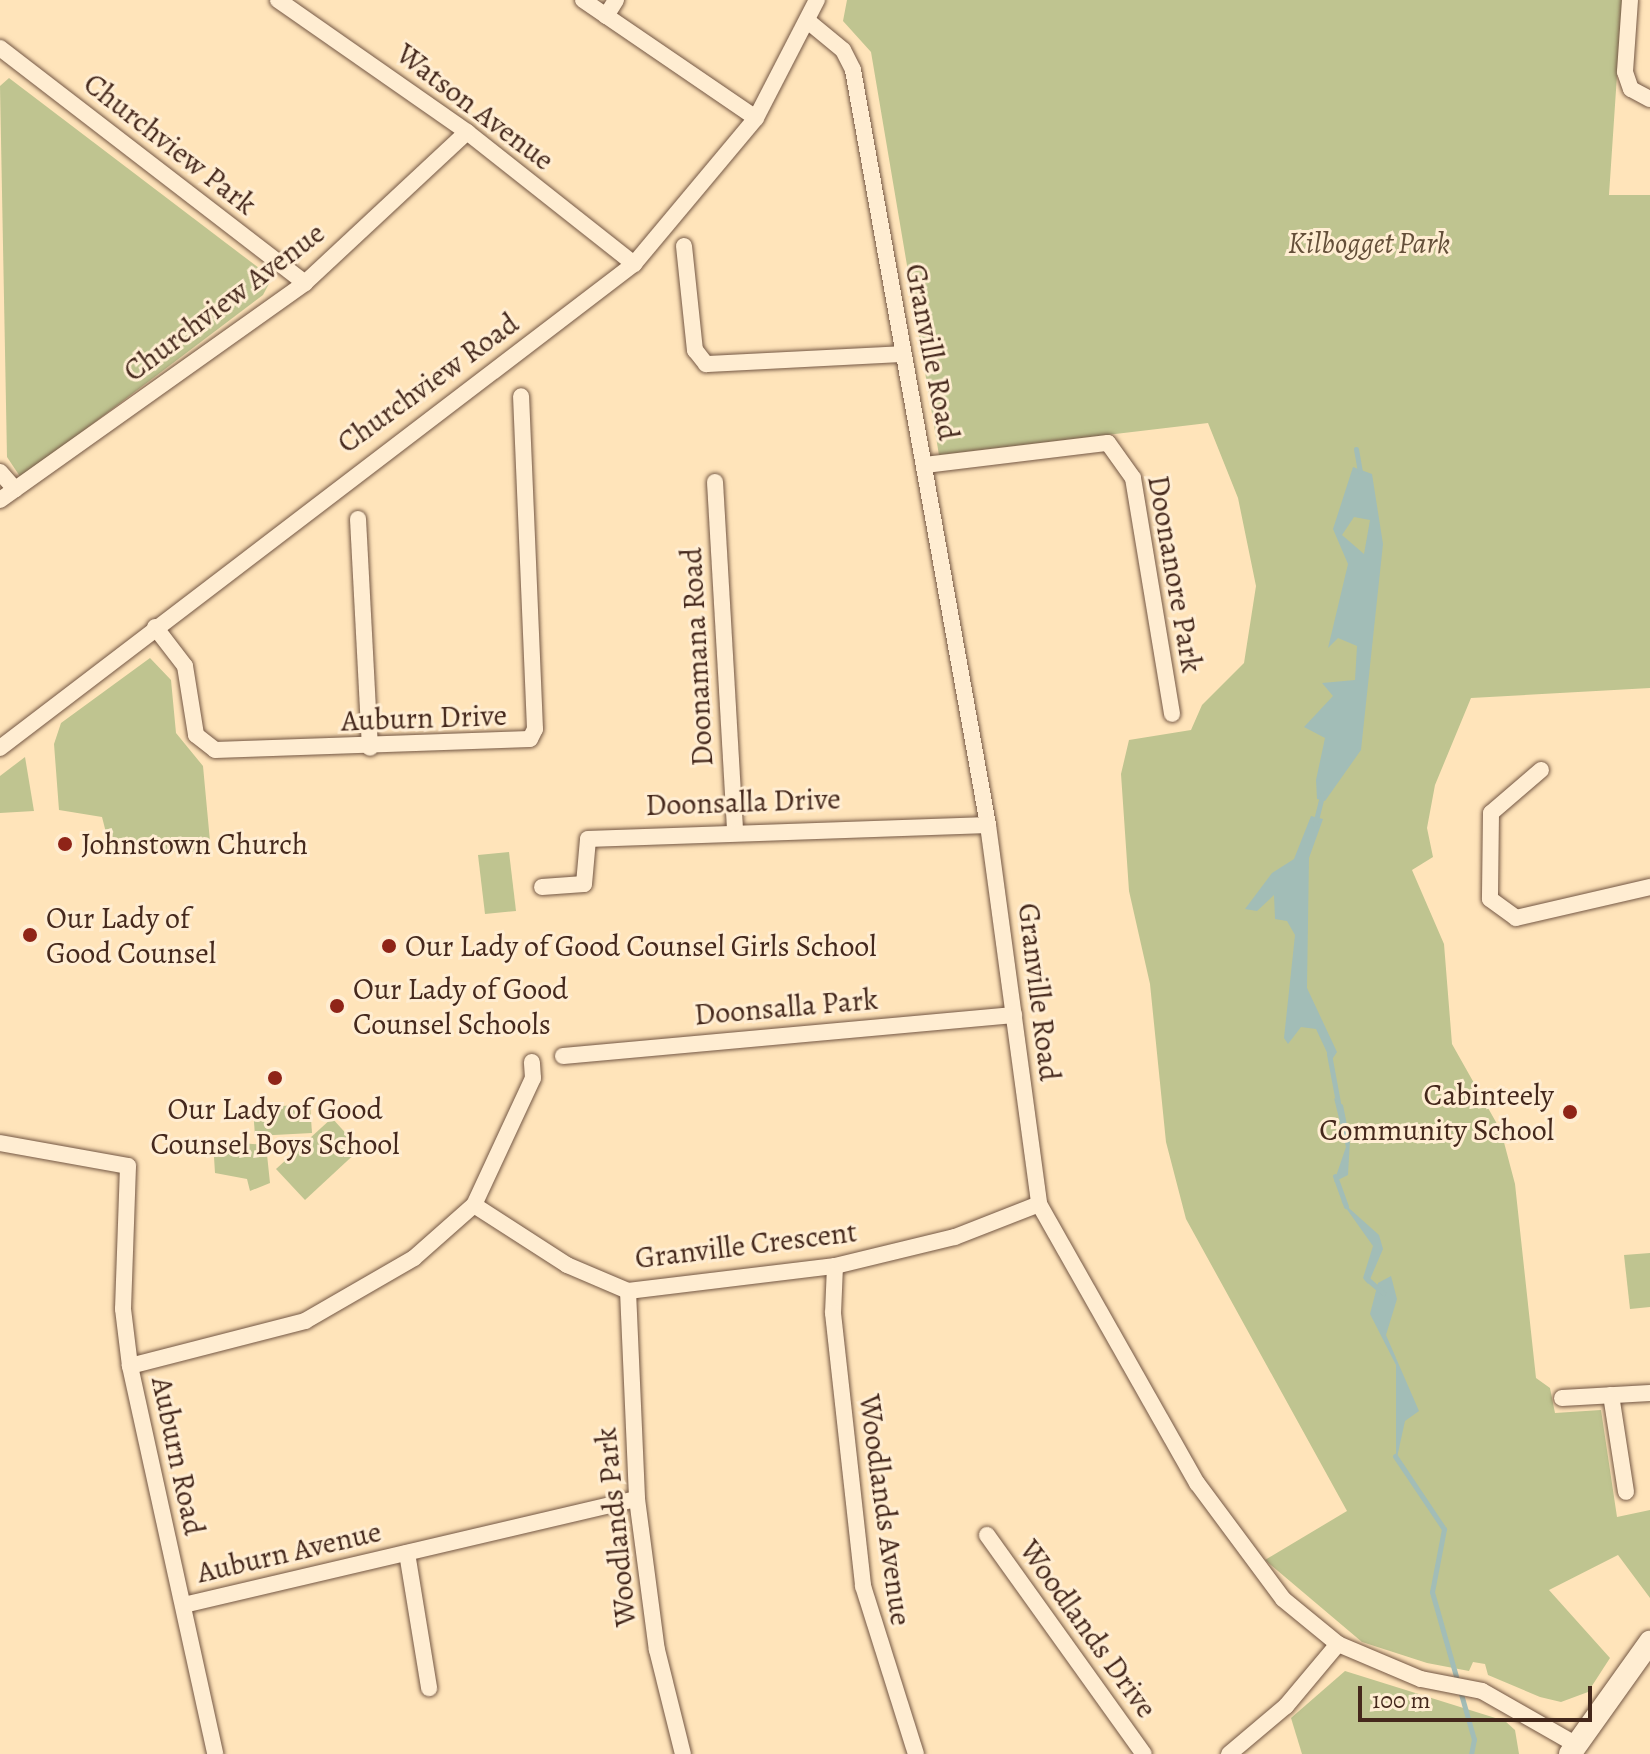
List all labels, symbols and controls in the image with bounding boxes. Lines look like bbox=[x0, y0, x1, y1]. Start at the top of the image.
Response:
street label: Watson Avenue bbox=[389, 36, 561, 178]
street label: Churchview Park bbox=[77, 65, 263, 223]
street label: Churchview Avenue bbox=[117, 215, 331, 389]
park label: Kilbogget Park bbox=[1288, 225, 1450, 261]
street label: Granville Road bbox=[897, 261, 967, 443]
street label: Churchview Road bbox=[330, 305, 526, 461]
street label: Doonanore Park bbox=[1140, 473, 1210, 675]
street label: Doonamana Road bbox=[673, 547, 721, 767]
street label: Auburn Drive bbox=[341, 697, 507, 739]
street label: Doonsalla Drive bbox=[645, 781, 841, 823]
place label: Johnstown Church bbox=[81, 826, 308, 862]
marker: Johnstown Church bbox=[56, 835, 74, 853]
place label: Our Lady of Good Counsel bbox=[46, 900, 216, 970]
street label: Granville Road bbox=[1010, 901, 1068, 1083]
marker: Our Lady of Good Counsel bbox=[21, 926, 39, 944]
place label: Our Lady of Good Counsel Girls School bbox=[405, 928, 877, 964]
marker: Our Lady of Good Counsel Girls School bbox=[380, 937, 398, 955]
place label: Our Lady of Good Counsel Schools bbox=[353, 971, 568, 1042]
street label: Doonsalla Park bbox=[693, 981, 879, 1033]
marker: Our Lady of Good Counsel Schools bbox=[328, 997, 346, 1015]
marker: Our Lady of Good Counsel Boys School bbox=[266, 1069, 284, 1087]
place label: Cabinteely Community School bbox=[1319, 1077, 1554, 1148]
place label: Our Lady of Good Counsel Boys School bbox=[150, 1091, 400, 1162]
marker: Cabinteely Community School bbox=[1561, 1103, 1579, 1121]
street label: Granville Crescent bbox=[633, 1214, 859, 1276]
street label: Auburn Road bbox=[144, 1374, 212, 1538]
street label: Woodlands Avenue bbox=[851, 1392, 919, 1628]
street label: Woodlands Park bbox=[588, 1426, 644, 1628]
street label: Auburn Avenue bbox=[193, 1513, 385, 1591]
street label: Woodlands Drive bbox=[1011, 1533, 1165, 1725]
scale bar bbox=[1362, 1670, 1596, 1720]
text: 100 m bbox=[1372, 1684, 1431, 1716]

